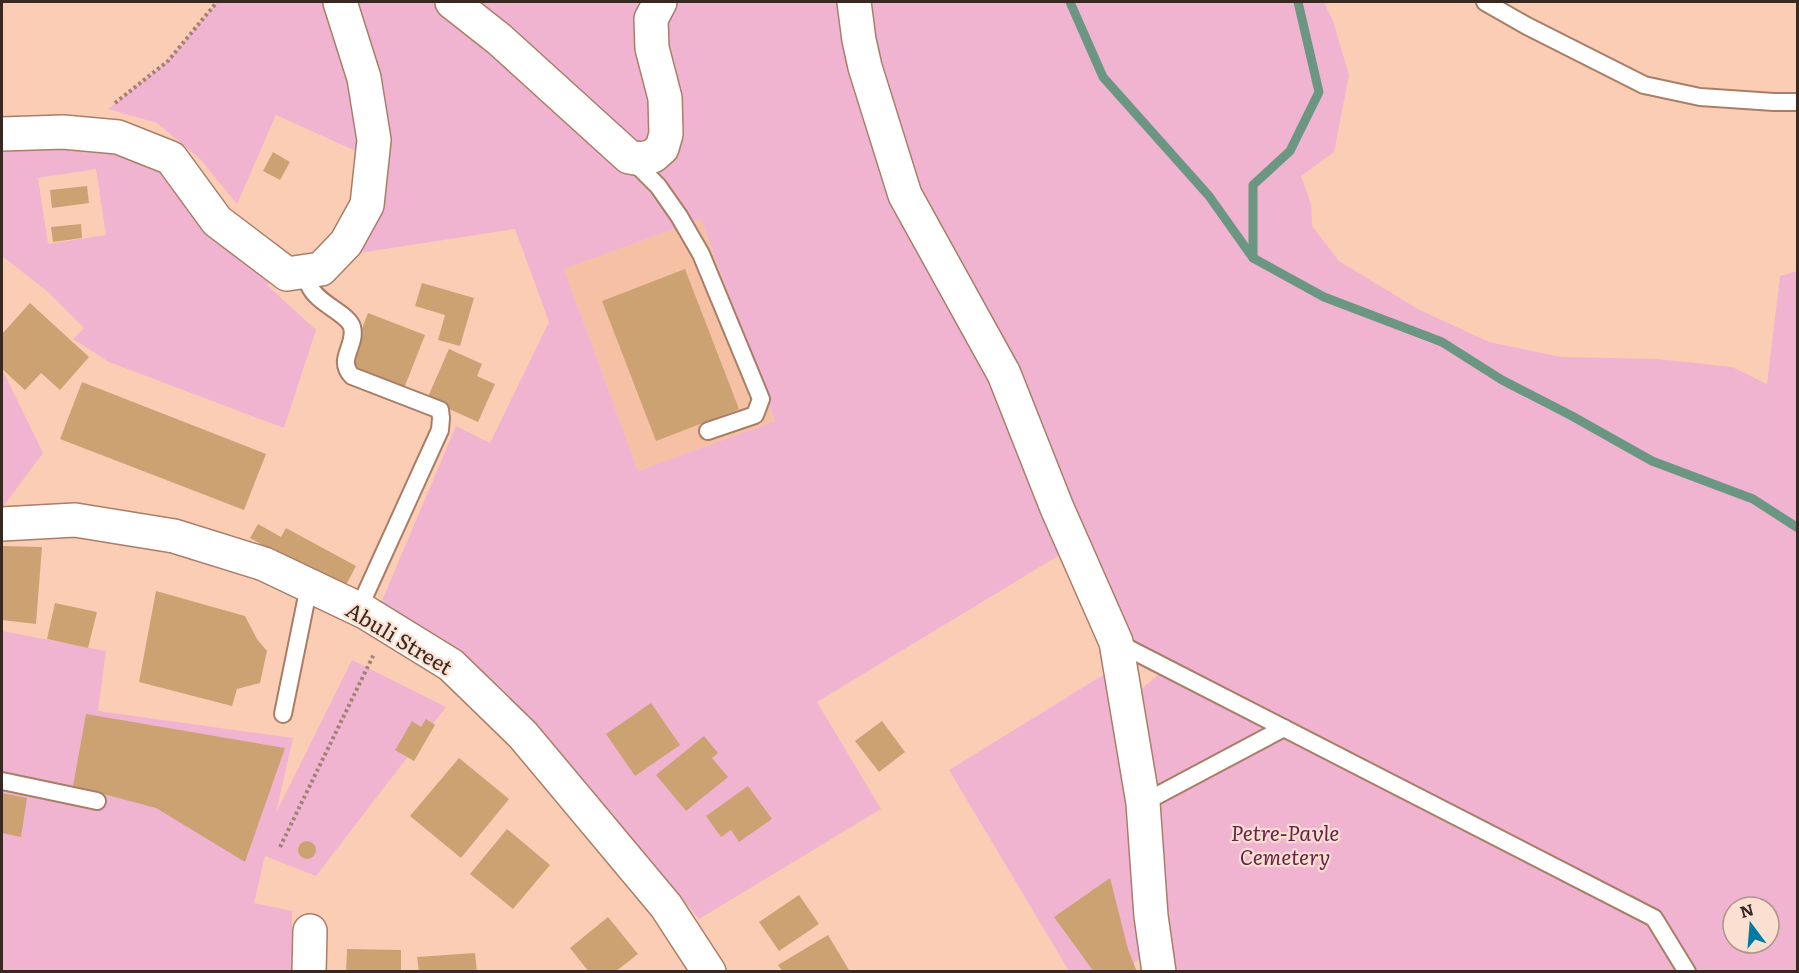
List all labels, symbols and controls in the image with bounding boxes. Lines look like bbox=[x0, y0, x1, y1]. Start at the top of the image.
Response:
street label: Abuli Street bbox=[341, 593, 460, 681]
park label: Petre-Pavle Cemetery bbox=[1231, 816, 1339, 871]
north arrow bbox=[1721, 895, 1781, 955]
text: N bbox=[1737, 896, 1756, 923]

